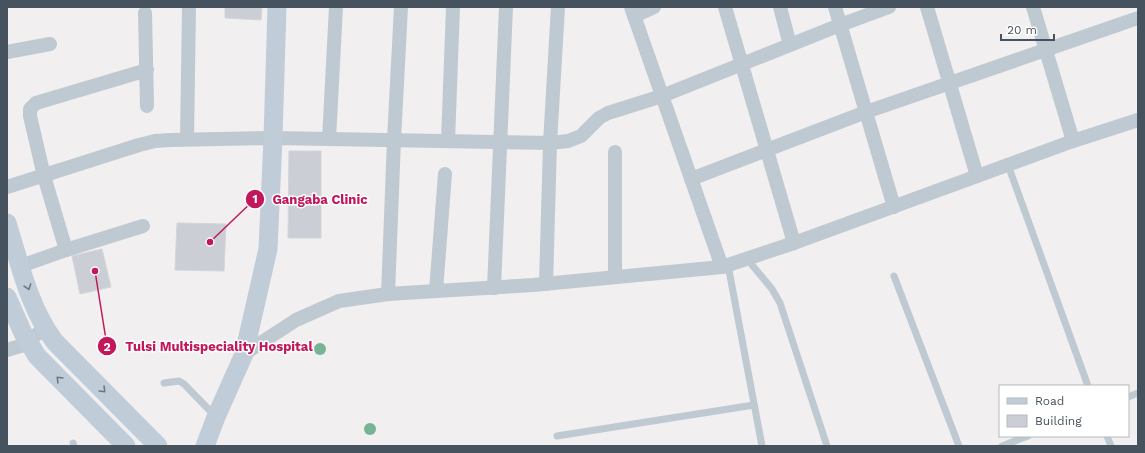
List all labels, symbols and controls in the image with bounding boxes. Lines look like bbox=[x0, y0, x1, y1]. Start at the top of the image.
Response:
scale bar bbox=[1001, 16, 1054, 42]
text: 20 m bbox=[1007, 23, 1037, 37]
callout: Gangaba Clinic bbox=[245, 187, 376, 212]
text: 1 bbox=[252, 192, 258, 206]
text: Gangaba Clinic bbox=[272, 192, 368, 207]
one-way arrow bbox=[23, 283, 31, 290]
callout: Tulsi Multispeciality Hospital bbox=[97, 334, 321, 359]
text: Tulsi Multispeciality Hospital bbox=[125, 339, 313, 354]
text: 2 bbox=[103, 340, 111, 354]
one-way arrow bbox=[56, 376, 64, 384]
one-way arrow bbox=[98, 385, 106, 393]
legend bbox=[999, 385, 1129, 437]
text: Road bbox=[1035, 394, 1064, 408]
text: Building bbox=[1035, 414, 1082, 428]

